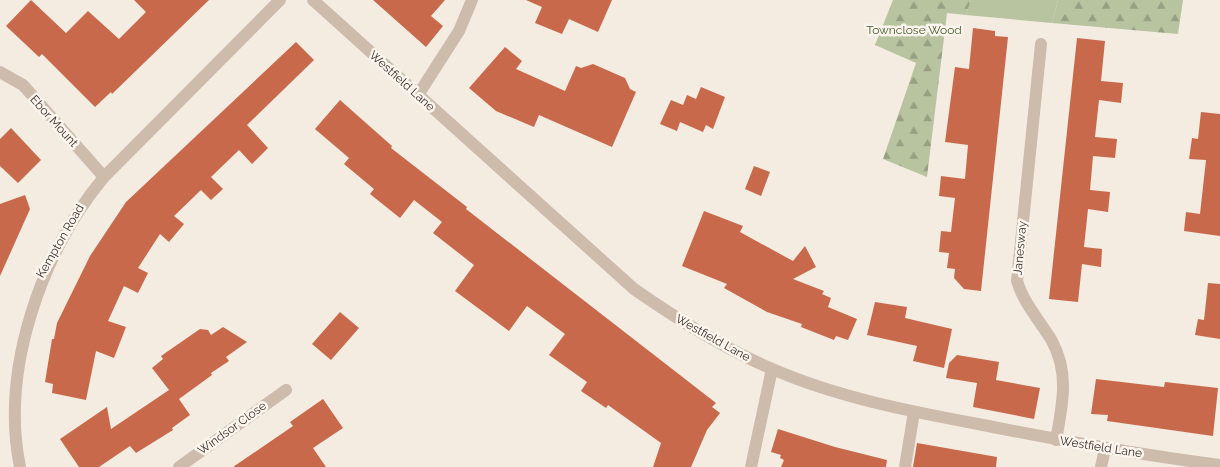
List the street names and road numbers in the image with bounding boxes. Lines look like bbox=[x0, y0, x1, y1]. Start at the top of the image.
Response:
street label: Westfield Lane bbox=[366, 48, 438, 114]
street label: Ebor Mount bbox=[27, 92, 81, 150]
street label: Kempton Road bbox=[33, 202, 87, 280]
street label: Janesway bbox=[1011, 220, 1029, 276]
street label: Westfield Lane bbox=[673, 312, 753, 364]
street label: Windsor Close bbox=[195, 399, 269, 457]
street label: Westfield Lane bbox=[1059, 434, 1143, 460]

